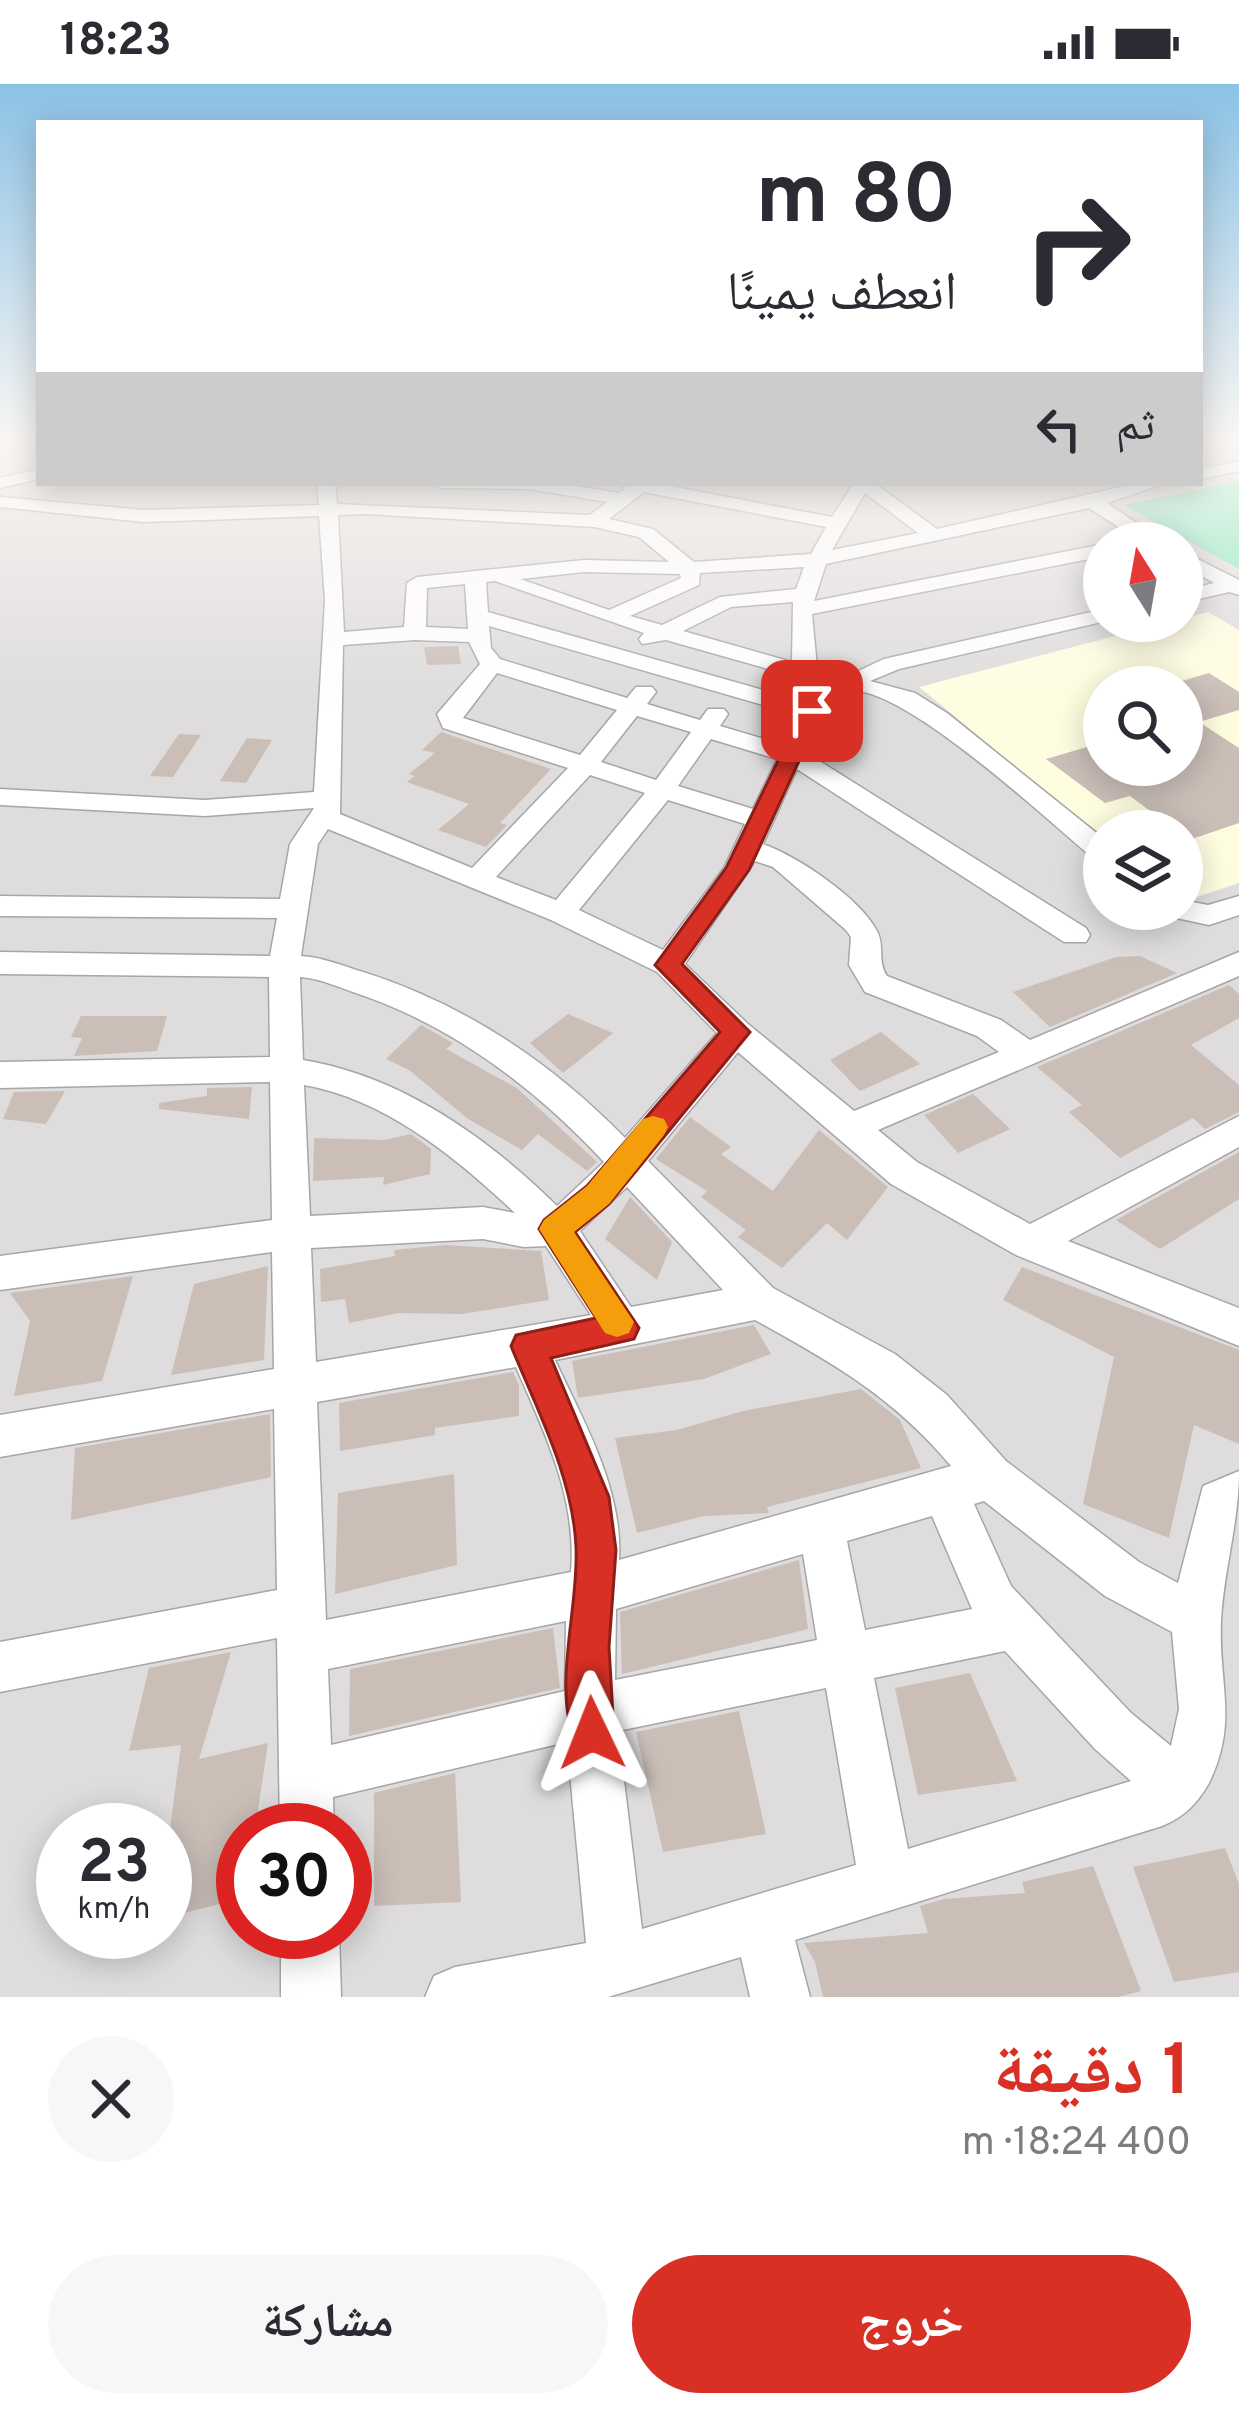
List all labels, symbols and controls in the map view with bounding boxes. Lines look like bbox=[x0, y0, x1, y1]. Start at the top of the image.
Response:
text: 18:23 bbox=[60, 14, 172, 71]
text: 80 m bbox=[756, 147, 957, 253]
icon: right bbox=[999, 168, 1155, 324]
text: انعطف يمينًا bbox=[726, 261, 957, 330]
icon: left bbox=[1026, 396, 1092, 462]
text: ثم bbox=[1116, 399, 1155, 456]
north arrow bbox=[1083, 522, 1203, 642]
map controls bbox=[1083, 522, 1203, 930]
pin bbox=[761, 660, 863, 762]
button: search bbox=[1083, 666, 1203, 786]
icon: arrive bbox=[779, 678, 845, 744]
button: layers bbox=[1083, 810, 1203, 930]
position arrow bbox=[529, 1670, 655, 1796]
speed limit sign: 30 bbox=[216, 1803, 372, 1959]
text: 23 bbox=[78, 1828, 150, 1904]
text: km/h bbox=[78, 1892, 150, 1929]
text: 1 دقيقة bbox=[993, 2029, 1191, 2121]
button: close bbox=[48, 2036, 174, 2162]
text: 400 m · 18:24 bbox=[962, 2120, 1191, 2169]
button: مشاركة bbox=[48, 2255, 608, 2393]
button: خروج bbox=[632, 2255, 1191, 2393]

